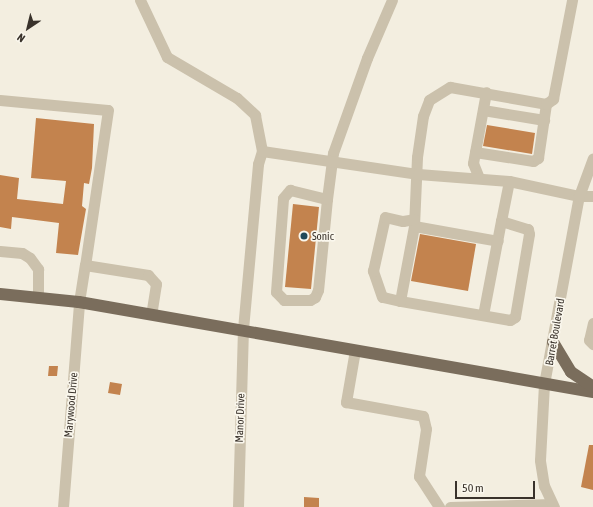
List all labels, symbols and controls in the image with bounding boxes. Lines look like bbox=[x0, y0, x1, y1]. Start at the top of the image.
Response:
north arrow bbox=[8, 8, 48, 48]
text: N bbox=[15, 31, 27, 45]
place label: Sonic bbox=[312, 229, 334, 243]
marker: Sonic bbox=[299, 231, 309, 241]
street label: Barret Boulevard bbox=[543, 297, 567, 367]
street label: Marywood Drive bbox=[62, 372, 80, 438]
street label: Manor Drive bbox=[233, 393, 247, 443]
scale bar bbox=[457, 473, 537, 499]
text: 50 m bbox=[462, 481, 484, 495]

